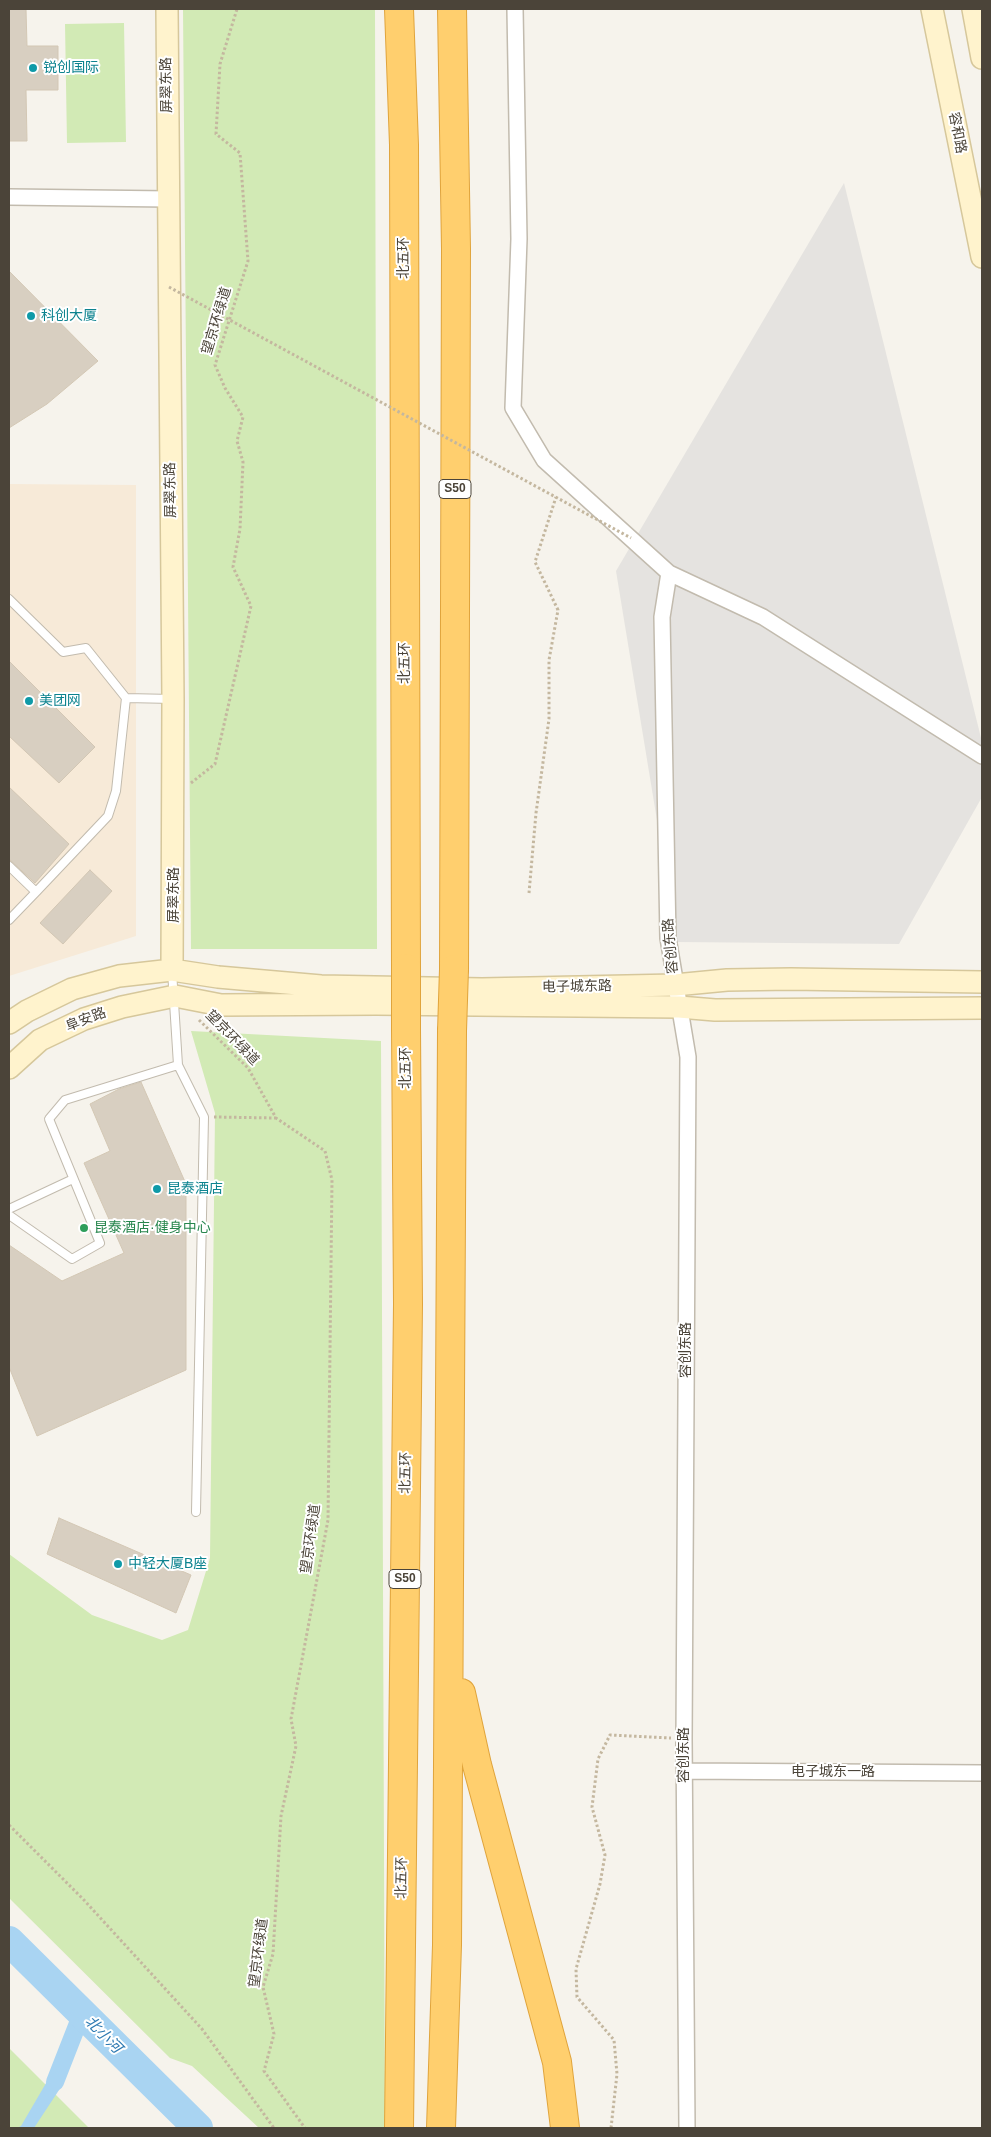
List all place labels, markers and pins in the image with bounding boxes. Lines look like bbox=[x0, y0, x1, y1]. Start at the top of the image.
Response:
place label: 锐创国际 bbox=[43, 60, 99, 76]
marker: 锐创国际 bbox=[27, 62, 39, 74]
place label: 科创大厦 bbox=[41, 308, 97, 324]
marker: 科创大厦 bbox=[25, 310, 37, 322]
place label: 美团网 bbox=[39, 693, 81, 709]
marker: 美团网 bbox=[23, 695, 35, 707]
place label: 昆泰酒店 bbox=[167, 1181, 223, 1197]
marker: 昆泰酒店 bbox=[151, 1183, 163, 1195]
place label: 昆泰酒店·健身中心 bbox=[94, 1220, 211, 1236]
marker: 昆泰酒店·健身中心 bbox=[78, 1222, 90, 1234]
place label: 中轻大厦B座 bbox=[128, 1556, 207, 1572]
marker: 中轻大厦B座 bbox=[112, 1558, 124, 1570]

